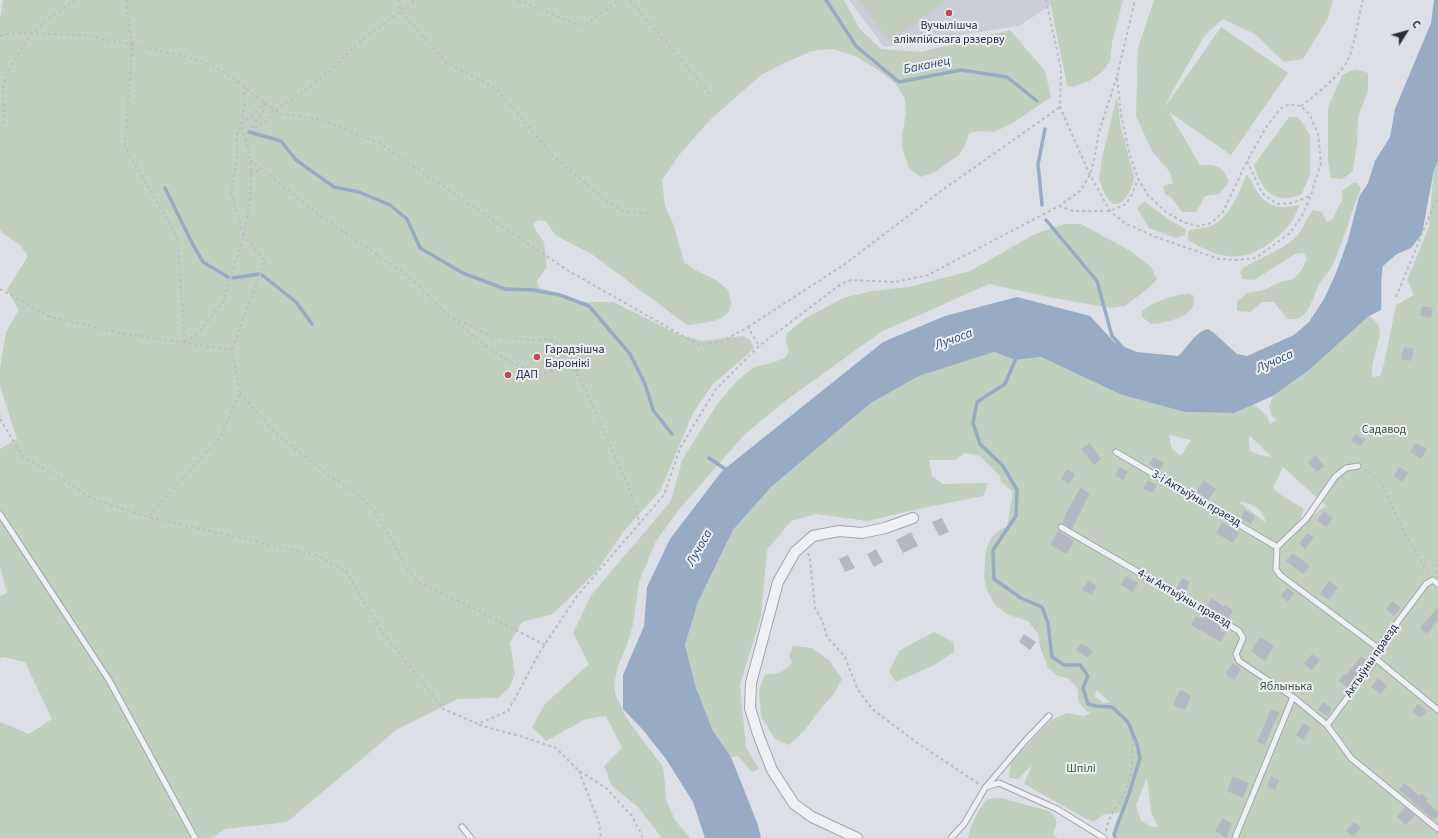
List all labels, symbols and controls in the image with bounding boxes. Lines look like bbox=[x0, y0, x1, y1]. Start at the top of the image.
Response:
marker: Вучылішча алімпійскага рэзерву bbox=[944, 8, 954, 18]
north arrow bbox=[1386, 12, 1426, 52]
text: С bbox=[1408, 17, 1424, 32]
place label: Вучылішча алімпійскага рэзерву bbox=[893, 19, 1005, 47]
water label: Баканец bbox=[902, 54, 952, 78]
water label: Лучоса bbox=[933, 326, 975, 354]
place label: Гарадзішча Баронікі bbox=[545, 343, 604, 371]
water label: Лучоса bbox=[1254, 347, 1296, 377]
marker: Гарадзішча Баронікі bbox=[532, 352, 542, 362]
place label: ДАП bbox=[516, 368, 538, 382]
marker: ДАП bbox=[503, 370, 513, 380]
park label: Садавод bbox=[1362, 423, 1406, 437]
street label: 3-і Актыўны праезд bbox=[1149, 468, 1243, 530]
water label: Лучоса bbox=[683, 527, 717, 569]
street label: 4-ы Актыўны праезд bbox=[1135, 566, 1233, 632]
street label: Актыўны праезд bbox=[1342, 621, 1402, 701]
park label: Яблынька bbox=[1260, 680, 1312, 694]
park label: Шпілі bbox=[1066, 762, 1096, 776]

